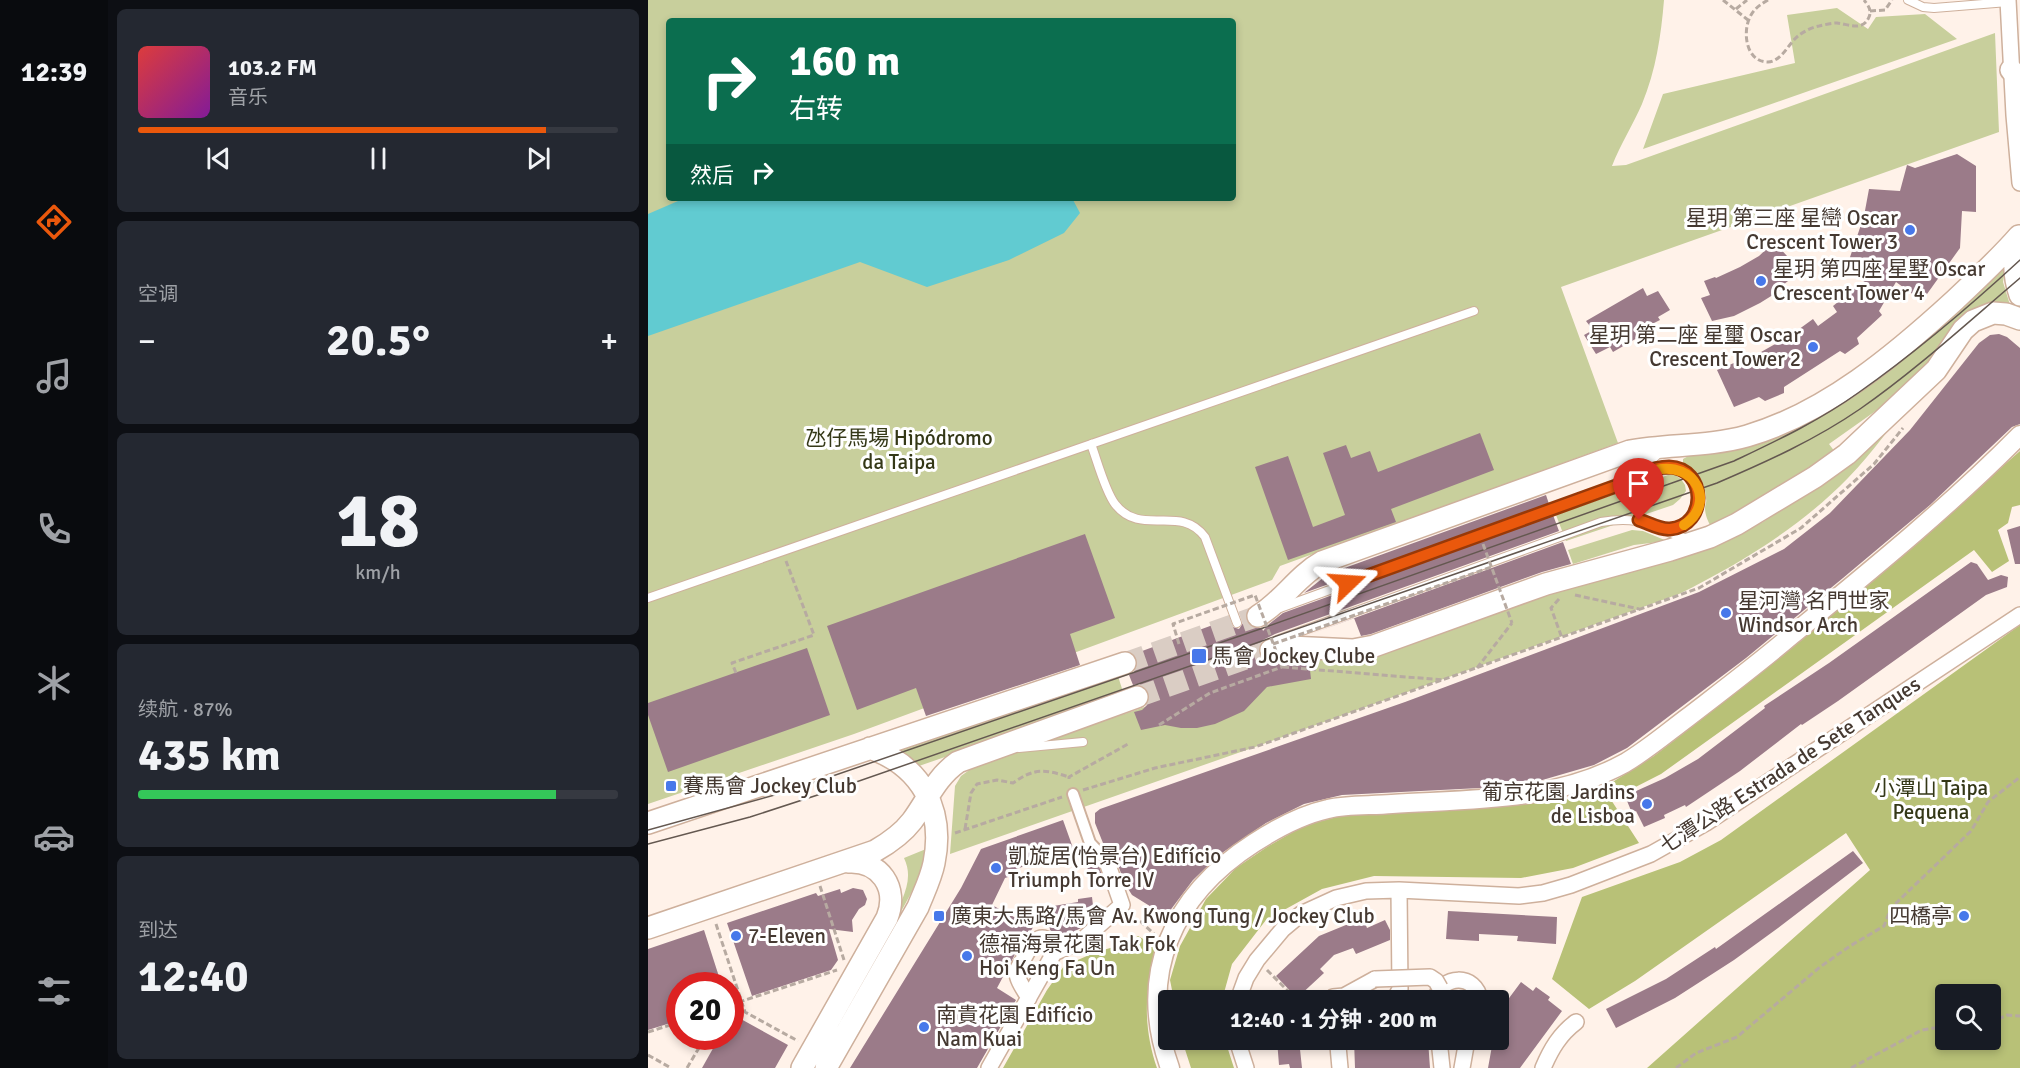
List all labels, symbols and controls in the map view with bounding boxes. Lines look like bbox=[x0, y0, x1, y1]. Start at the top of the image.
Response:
text: 160 m bbox=[789, 36, 900, 87]
icon: right bbox=[690, 42, 768, 120]
text: 103.2 FM bbox=[228, 54, 317, 81]
text: 12:39 bbox=[21, 56, 87, 89]
text: 音乐 bbox=[228, 85, 268, 110]
text: 右转 bbox=[789, 93, 843, 126]
icon: previous bbox=[202, 142, 235, 175]
icon: pause bbox=[362, 142, 395, 175]
icon: next bbox=[522, 142, 555, 175]
icon: right bbox=[746, 156, 779, 189]
text: 然后 bbox=[690, 162, 734, 189]
icon: directions bbox=[33, 201, 75, 243]
place label: 星玥 第三座 星巒 Oscar Crescent Tower 3 bbox=[1686, 205, 1898, 255]
marker: 星玥 第三座 星巒 Oscar Crescent Tower 3 bbox=[1903, 223, 1917, 237]
place label: 星玥 第四座 星墅 Oscar Crescent Tower 4 bbox=[1773, 256, 1985, 306]
marker: 星玥 第四座 星墅 Oscar Crescent Tower 4 bbox=[1754, 274, 1768, 288]
text: 空调 bbox=[138, 282, 178, 307]
text: 20.5° bbox=[326, 313, 430, 368]
text: − bbox=[138, 321, 156, 362]
text: + bbox=[600, 321, 618, 362]
place label: 星玥 第二座 星璽 Oscar Crescent Tower 2 bbox=[1589, 322, 1801, 372]
marker: 星玥 第二座 星璽 Oscar Crescent Tower 2 bbox=[1806, 340, 1820, 354]
icon: music bbox=[33, 355, 75, 397]
park label: 氹仔馬場 Hipódromo da Taipa bbox=[805, 425, 993, 475]
pin bbox=[1613, 458, 1664, 520]
icon: arrive bbox=[1622, 467, 1655, 500]
text: 18 bbox=[336, 473, 420, 569]
icon: phone bbox=[33, 508, 75, 550]
position arrow bbox=[1316, 551, 1380, 615]
text: km/h bbox=[355, 560, 401, 585]
place label: 星河灣 名門世家 Windsor Arch bbox=[1738, 588, 1890, 638]
marker: 星河灣 名門世家 Windsor Arch bbox=[1719, 606, 1733, 620]
place label: 馬會 Jockey Clube bbox=[1212, 643, 1375, 669]
marker: 馬會 Jockey Clube bbox=[1190, 647, 1208, 665]
icon: climate bbox=[33, 662, 75, 704]
street label: 七潭公路 Estrada de Sete Tanques bbox=[1655, 671, 1925, 859]
text: 续航 · 87% bbox=[138, 697, 233, 722]
text: 435 km bbox=[138, 728, 281, 783]
place label: 賽馬會 Jockey Club bbox=[683, 773, 857, 799]
park label: 小潭山 Taipa Pequena bbox=[1874, 775, 1988, 825]
marker: 賽馬會 Jockey Club bbox=[664, 779, 678, 793]
place label: 葡京花園 Jardins de Lisboa bbox=[1482, 779, 1635, 829]
marker: 葡京花園 Jardins de Lisboa bbox=[1640, 797, 1654, 811]
icon: car bbox=[33, 816, 75, 858]
place label: 凱旋居(怡景台) Edifício Triumph Torre IV bbox=[1008, 843, 1221, 893]
marker: 凱旋居(怡景台) Edifício Triumph Torre IV bbox=[989, 861, 1003, 875]
place label: 廣東大馬路/馬會 Av. Kwong Tung / Jockey Club bbox=[951, 903, 1375, 929]
place label: 四橋亭 bbox=[1889, 903, 1952, 929]
marker: 廣東大馬路/馬會 Av. Kwong Tung / Jockey Club bbox=[932, 909, 946, 923]
marker: 四橋亭 bbox=[1957, 909, 1971, 923]
text: 到达 bbox=[138, 918, 178, 943]
place label: 7-Eleven bbox=[748, 923, 826, 949]
marker: 7-Eleven bbox=[729, 929, 743, 943]
place label: 德福海景花園 Tak Fok Hoi Keng Fa Un bbox=[979, 931, 1176, 981]
text: 12:40 bbox=[138, 949, 248, 1004]
marker: 德福海景花園 Tak Fok Hoi Keng Fa Un bbox=[960, 949, 974, 963]
icon: filters bbox=[33, 970, 75, 1012]
speed limit sign: 20 bbox=[666, 972, 744, 1050]
map controls bbox=[1935, 984, 2001, 1050]
button: search bbox=[1935, 984, 2001, 1050]
place label: 南貴花園 Edifício Nam Kuai bbox=[936, 1002, 1093, 1052]
text: 12:40 · 1 分钟 · 200 m bbox=[1230, 1006, 1437, 1033]
marker: 南貴花園 Edifício Nam Kuai bbox=[917, 1020, 931, 1034]

